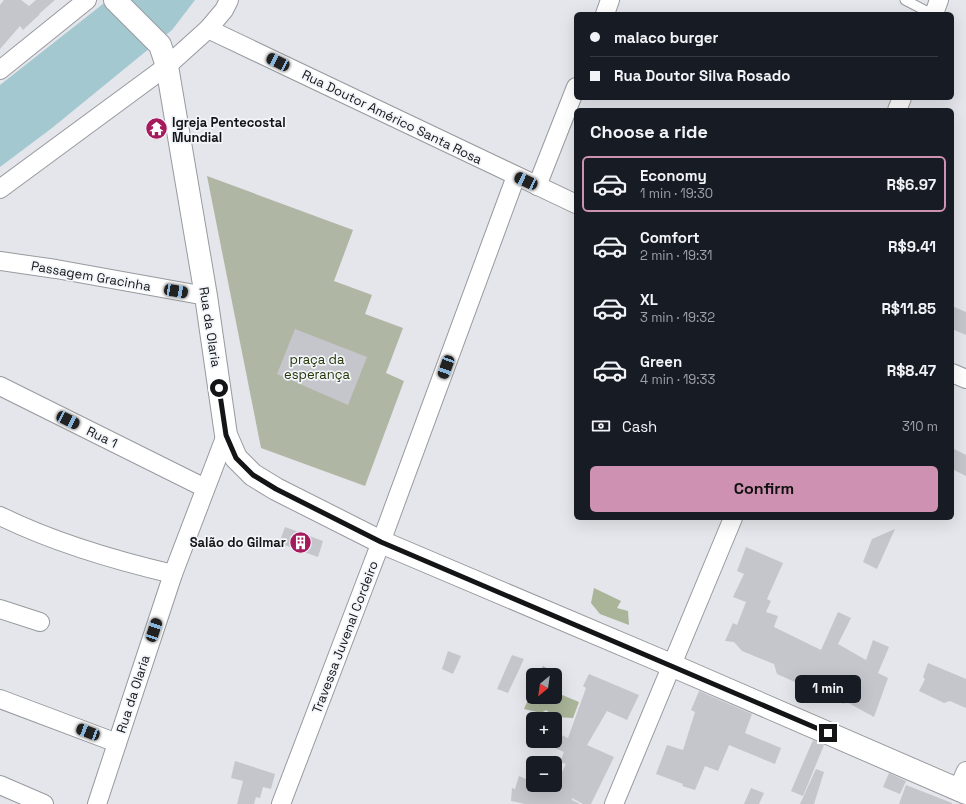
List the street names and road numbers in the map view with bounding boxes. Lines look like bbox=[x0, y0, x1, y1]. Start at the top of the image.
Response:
street label: Rua Doutor Américo Santa Rosa bbox=[299, 66, 485, 168]
street label: Passagem Gracinha bbox=[30, 257, 153, 295]
street label: Rua da Olaria bbox=[195, 286, 225, 369]
street label: Rua 1 bbox=[84, 422, 120, 452]
street label: Travessa Juvenal Cordeiro bbox=[308, 558, 382, 716]
street label: Rua da Olaria bbox=[112, 652, 154, 735]

